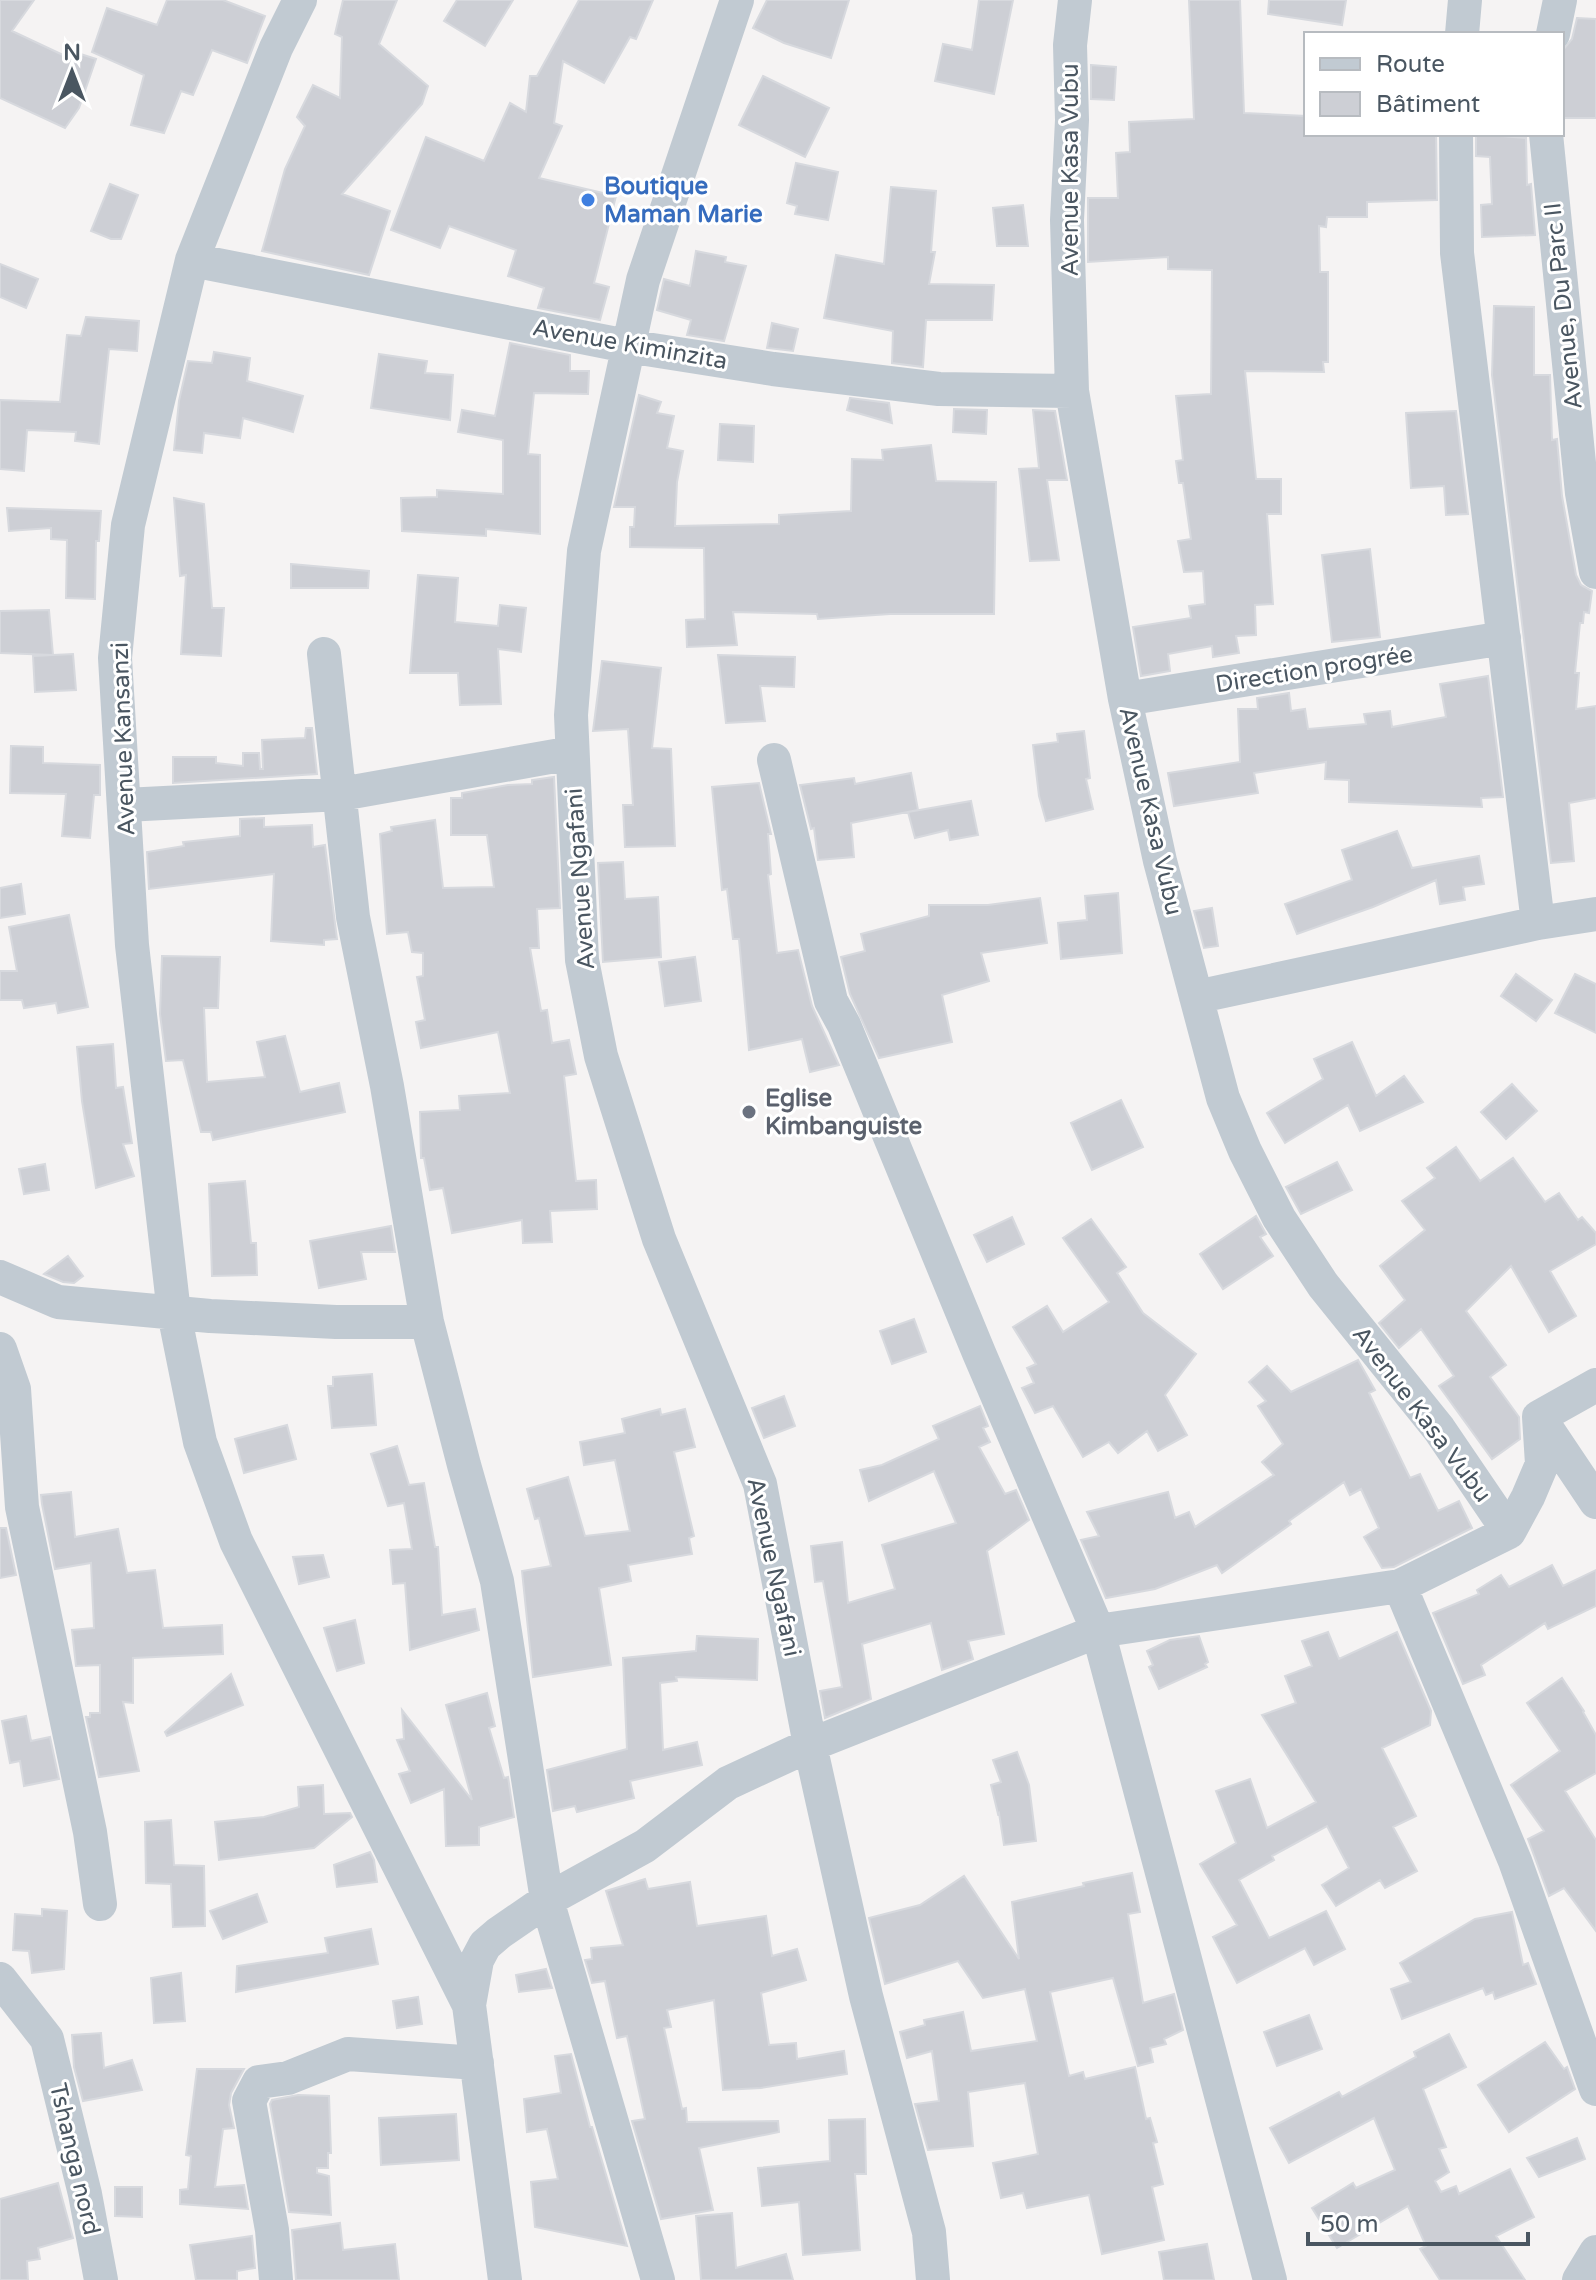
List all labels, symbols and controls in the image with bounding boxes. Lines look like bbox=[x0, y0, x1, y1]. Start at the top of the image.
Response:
north arrow bbox=[32, 32, 112, 112]
legend bbox=[1304, 32, 1564, 136]
text: N bbox=[63, 40, 81, 66]
text: Route bbox=[1376, 50, 1445, 79]
street label: Avenue Kasa Vubu bbox=[1056, 64, 1085, 277]
text: Bâtiment bbox=[1376, 90, 1480, 119]
place label: Boutique Maman Marie bbox=[604, 172, 763, 229]
marker: Boutique Maman Marie bbox=[579, 191, 597, 209]
street label: Avenue, Du Parc II bbox=[1538, 201, 1589, 411]
street label: Avenue Kiminzita bbox=[530, 313, 730, 376]
street label: Direction progrée bbox=[1213, 640, 1415, 699]
street label: Avenue Kansanzi bbox=[106, 642, 141, 836]
street label: Avenue Kasa Vubu bbox=[1112, 704, 1189, 918]
street label: Avenue Ngafani bbox=[560, 787, 601, 971]
place label: Eglise Kimbanguiste bbox=[765, 1084, 922, 1141]
marker: Eglise Kimbanguiste bbox=[740, 1103, 758, 1121]
street label: Avenue Kasa Vubu bbox=[1346, 1321, 1497, 1508]
street label: Avenue Ngafani bbox=[740, 1475, 807, 1659]
street label: Tshanga nord bbox=[43, 2080, 106, 2238]
scale bar bbox=[1308, 2196, 1528, 2246]
text: 50 m bbox=[1320, 2210, 1378, 2239]

